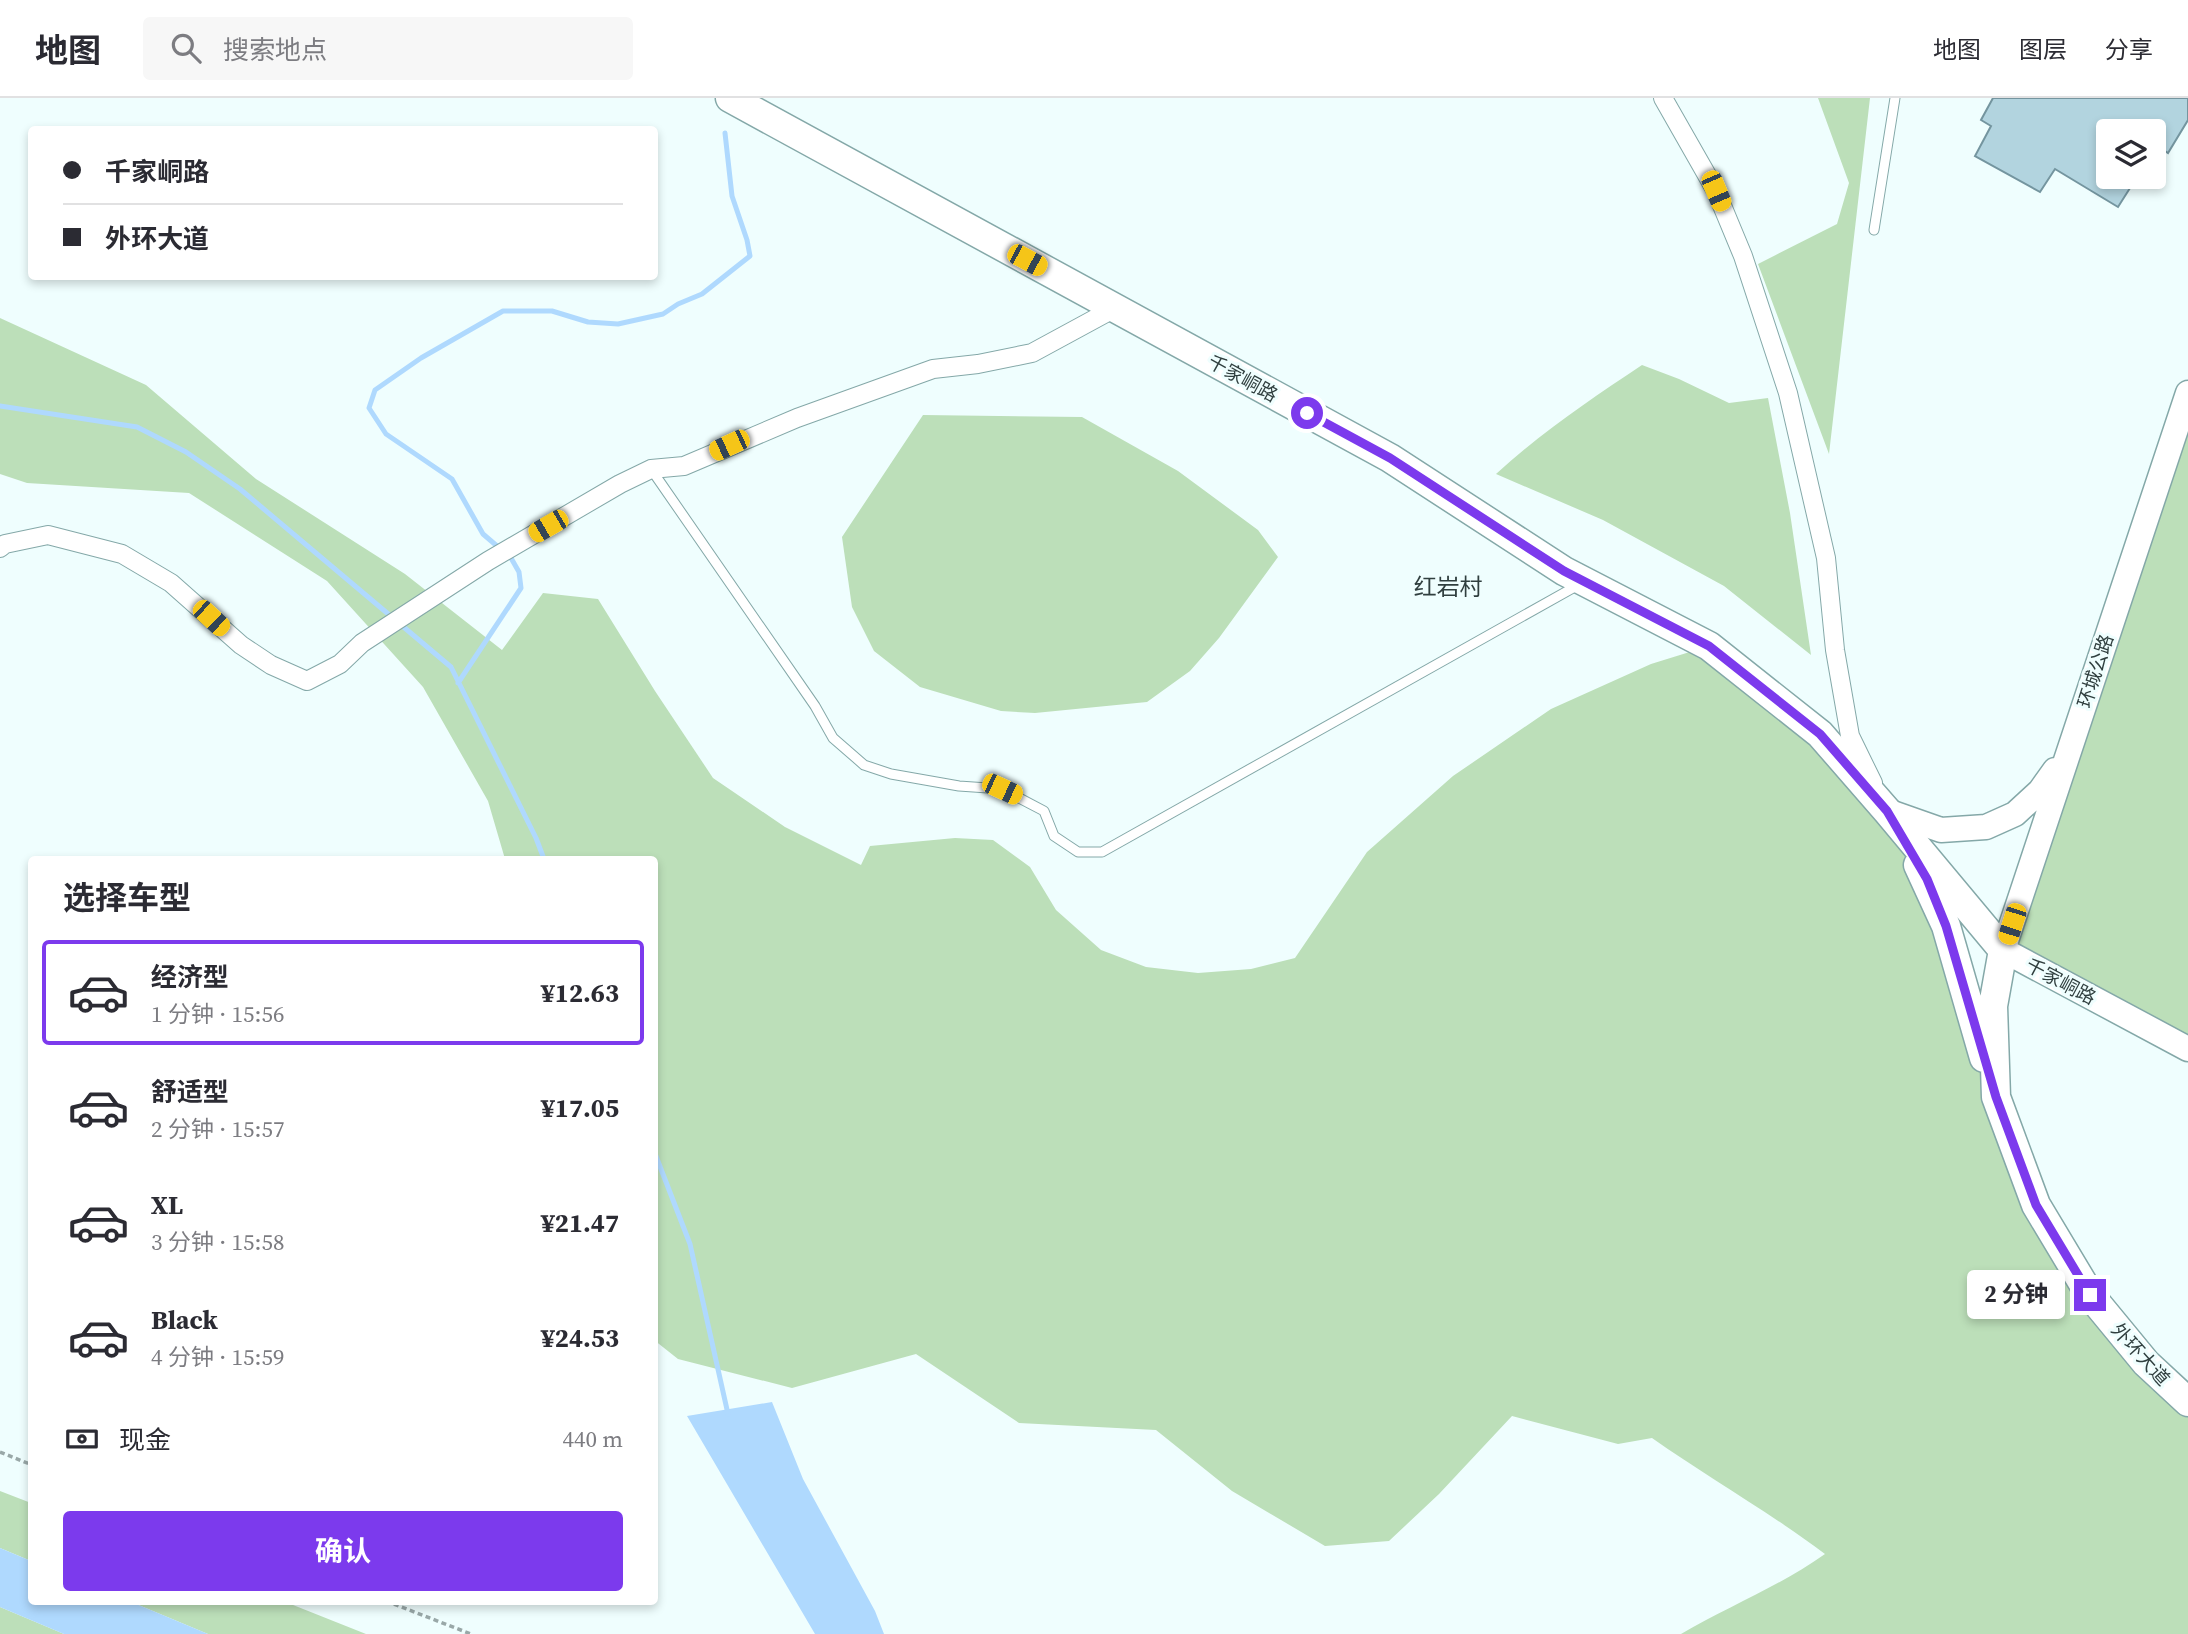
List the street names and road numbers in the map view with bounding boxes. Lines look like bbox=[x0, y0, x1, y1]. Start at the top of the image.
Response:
street label: 千家峒路 bbox=[1203, 348, 1283, 408]
street label: 环城公路 bbox=[2071, 631, 2119, 711]
street label: 千家峒路 bbox=[2021, 952, 2101, 1010]
street label: 外环大道 bbox=[2106, 1317, 2176, 1391]

